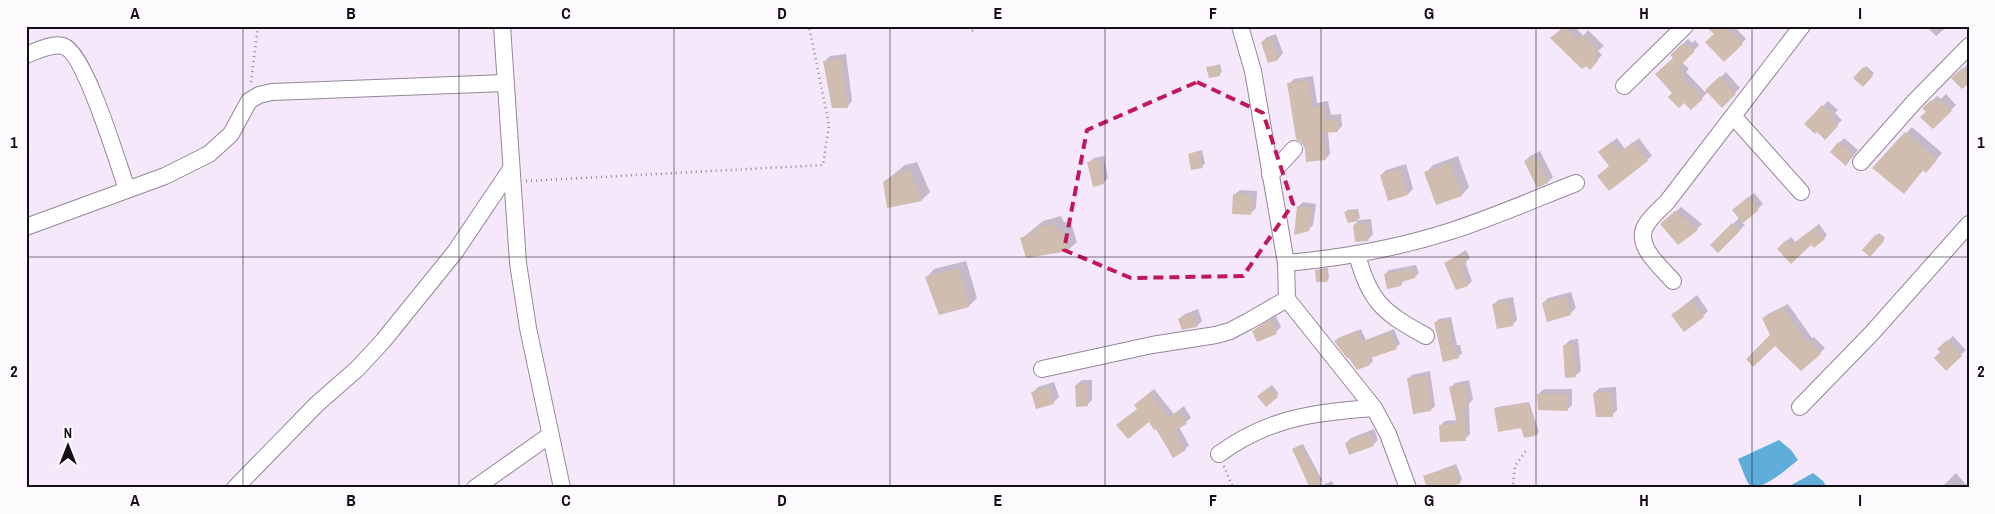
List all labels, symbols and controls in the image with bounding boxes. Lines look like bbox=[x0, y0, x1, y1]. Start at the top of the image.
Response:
text: A bbox=[130, 2, 140, 24]
text: B bbox=[346, 2, 356, 24]
text: C bbox=[561, 2, 571, 24]
text: D bbox=[777, 2, 787, 24]
text: E bbox=[994, 2, 1003, 24]
text: F bbox=[1209, 2, 1217, 24]
text: G bbox=[1424, 2, 1434, 24]
text: H bbox=[1639, 2, 1649, 24]
text: I bbox=[1858, 2, 1862, 24]
text: 1 bbox=[10, 131, 18, 153]
text: 1 bbox=[1977, 131, 1985, 153]
text: 2 bbox=[10, 360, 18, 382]
text: 2 bbox=[1977, 360, 1985, 382]
north arrow bbox=[42, 422, 92, 472]
text: N bbox=[64, 424, 72, 442]
text: A bbox=[130, 489, 140, 511]
text: B bbox=[346, 489, 356, 511]
text: C bbox=[561, 489, 571, 511]
text: D bbox=[777, 489, 787, 511]
text: E bbox=[994, 489, 1003, 511]
text: F bbox=[1209, 489, 1217, 511]
text: G bbox=[1424, 489, 1434, 511]
text: H bbox=[1639, 489, 1649, 511]
text: I bbox=[1858, 489, 1862, 511]

